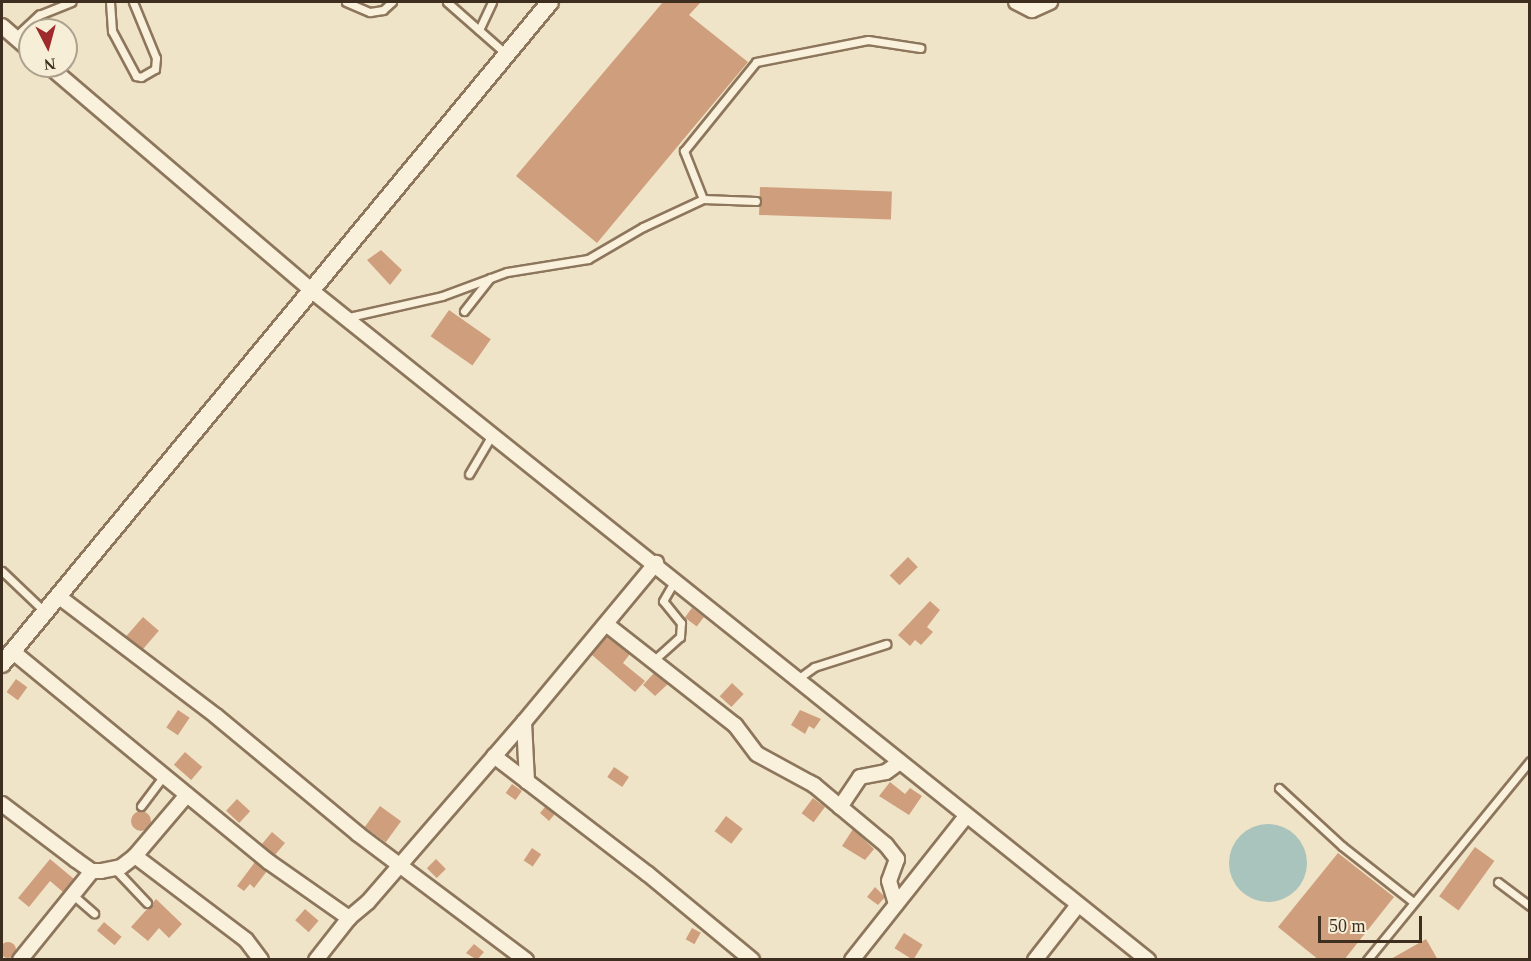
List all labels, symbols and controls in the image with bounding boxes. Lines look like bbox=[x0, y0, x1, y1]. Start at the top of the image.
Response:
north arrow bbox=[18, 18, 78, 78]
text: N bbox=[43, 55, 56, 73]
scale bar bbox=[1321, 904, 1424, 942]
text: 50 m bbox=[1329, 916, 1366, 936]

